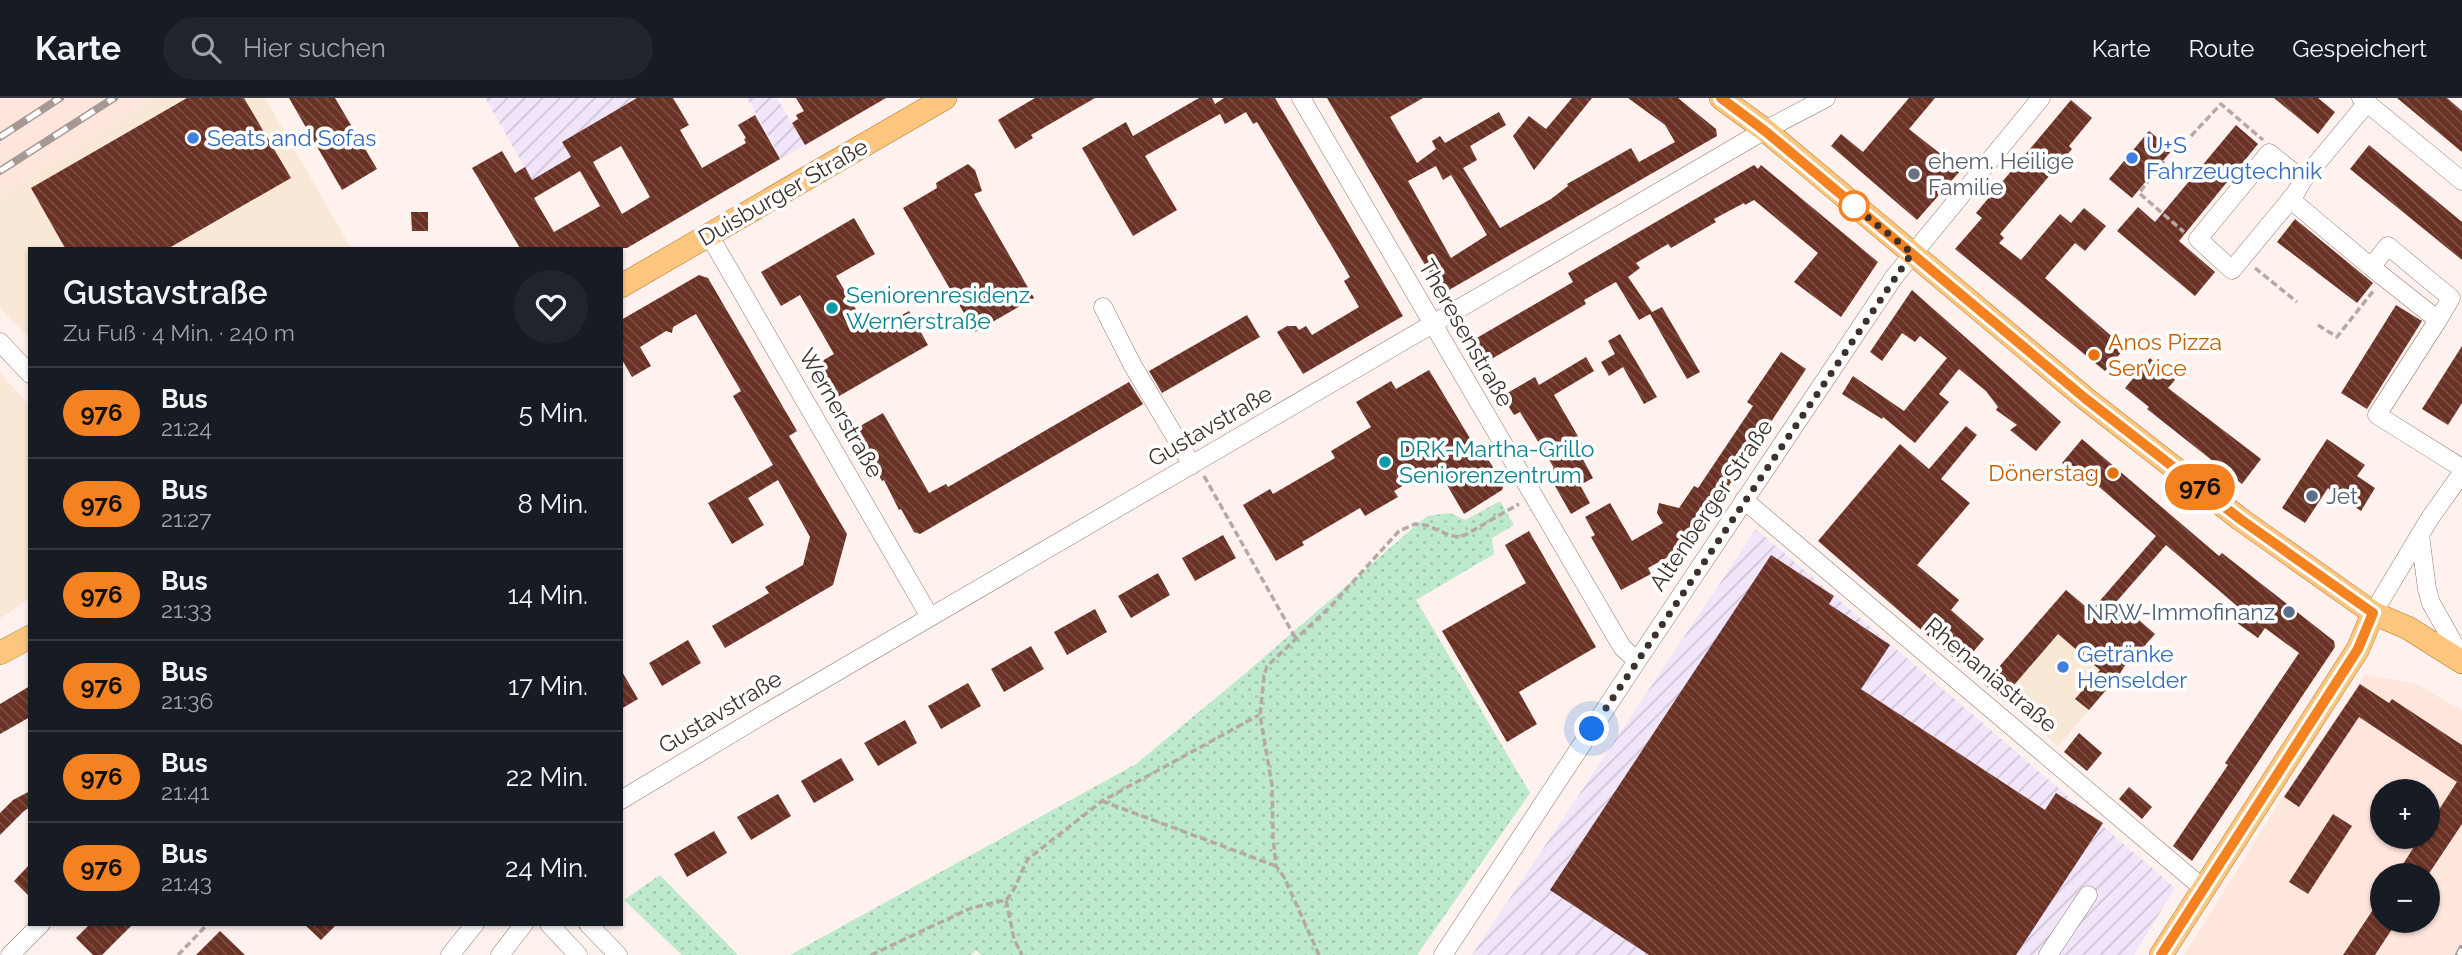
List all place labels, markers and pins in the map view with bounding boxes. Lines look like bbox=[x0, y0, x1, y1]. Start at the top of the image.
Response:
place label: Seats and Sofas bbox=[207, 124, 376, 151]
marker: Seats and Sofas bbox=[185, 130, 201, 146]
place label: U+S Fahrzeugtechnik bbox=[2146, 131, 2322, 184]
place label: ehem. Heilige Familie bbox=[1928, 147, 2074, 200]
marker: U+S Fahrzeugtechnik bbox=[2124, 150, 2140, 166]
marker: ehem. Heilige Familie bbox=[1906, 166, 1922, 182]
unlabelled marker bbox=[1839, 191, 1869, 221]
place label: Seniorenresidenz Wernerstraße bbox=[846, 281, 1030, 334]
marker: Seniorenresidenz Wernerstraße bbox=[824, 300, 840, 316]
place label: Anos Pizza Service bbox=[2108, 328, 2222, 381]
marker: Anos Pizza Service bbox=[2086, 347, 2102, 363]
place label: DRK-Martha-Grillo Seniorenzentrum bbox=[1399, 435, 1594, 488]
marker: DRK-Martha-Grillo Seniorenzentrum bbox=[1377, 454, 1393, 470]
place label: Dönerstag bbox=[1988, 459, 2099, 486]
marker: Dönerstag bbox=[2105, 465, 2121, 481]
place label: Jet bbox=[2326, 482, 2358, 509]
marker: Jet bbox=[2304, 488, 2320, 504]
place label: NRW-Immofinanz bbox=[2086, 598, 2275, 625]
marker: NRW-Immofinanz bbox=[2281, 604, 2297, 620]
place label: Getränke Henselder bbox=[2077, 640, 2187, 693]
marker: Getränke Henselder bbox=[2055, 659, 2071, 675]

